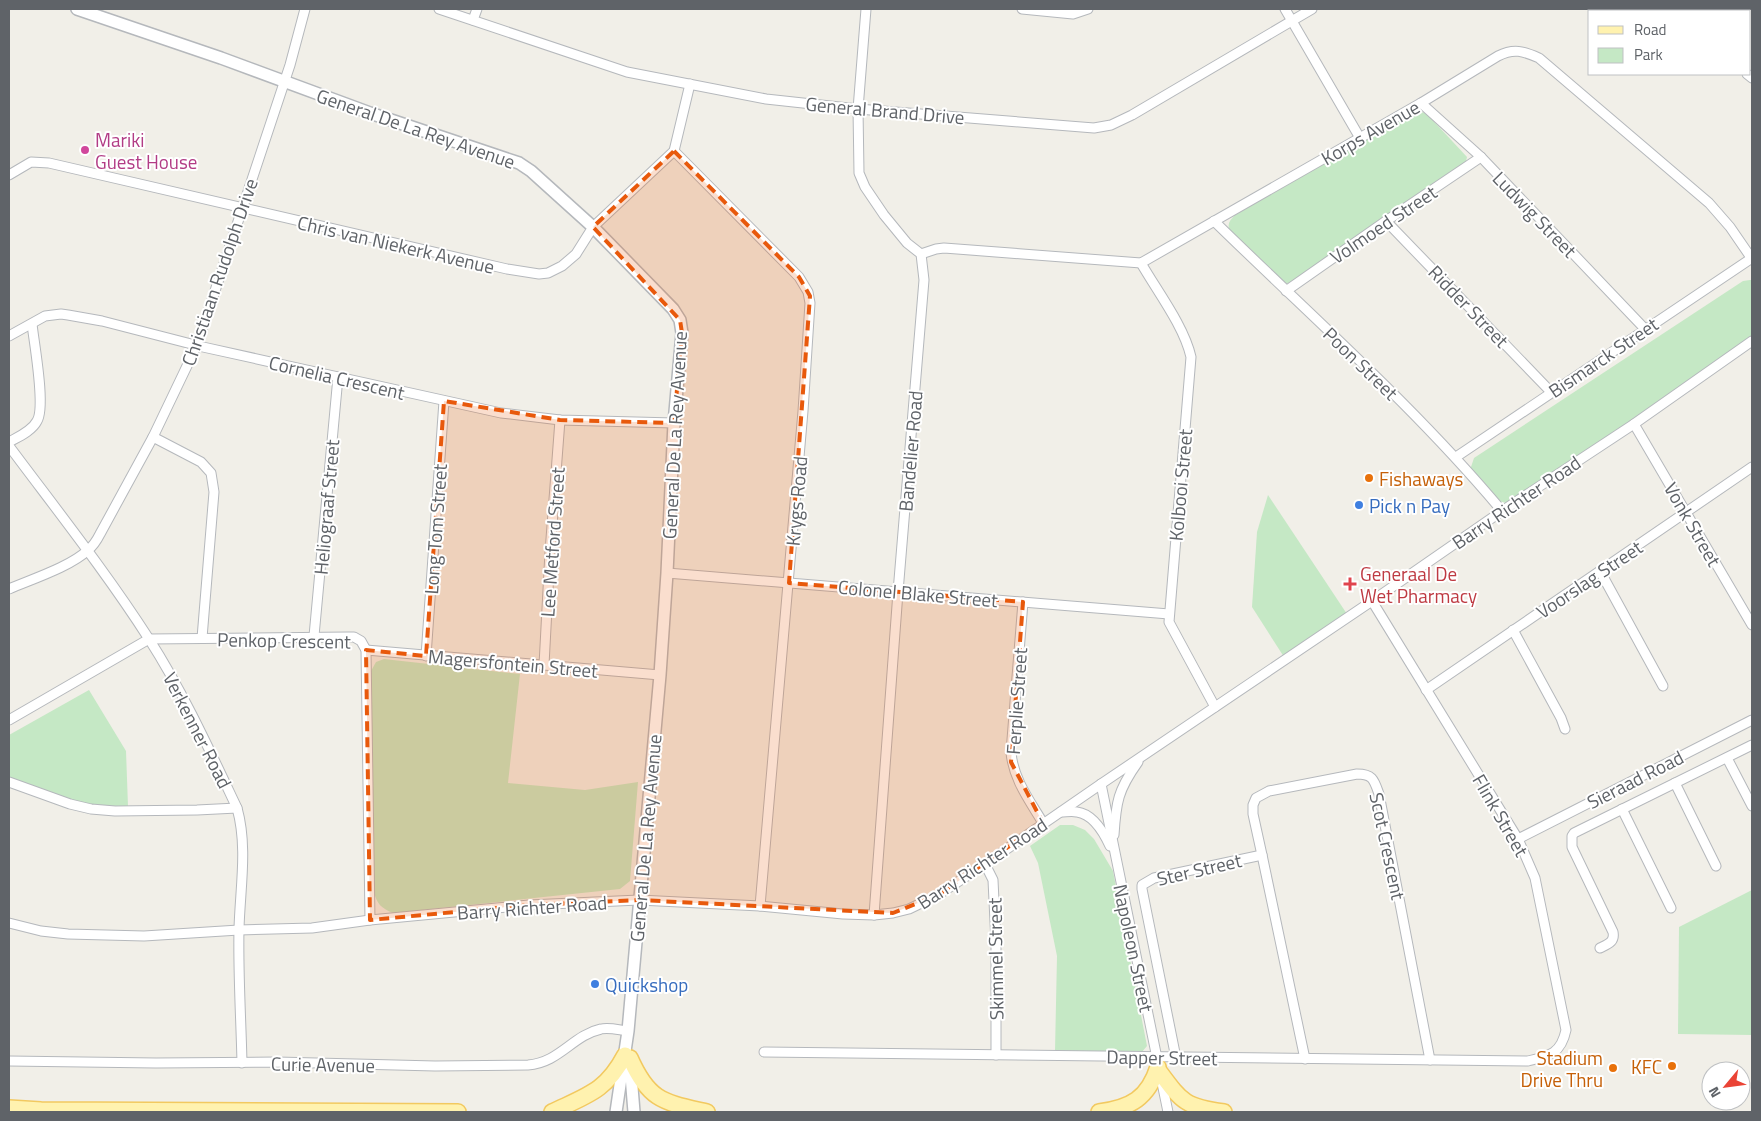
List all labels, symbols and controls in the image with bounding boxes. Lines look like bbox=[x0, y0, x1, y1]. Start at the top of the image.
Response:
legend bbox=[1588, 10, 1751, 75]
text: Road bbox=[1634, 18, 1666, 41]
text: Park bbox=[1634, 43, 1663, 66]
street label: General De La Rey Avenue bbox=[313, 80, 519, 176]
street label: General Brand Drive bbox=[804, 89, 966, 131]
street label: Korps Avenue bbox=[1315, 92, 1425, 172]
place label: Mariki Guest House bbox=[95, 125, 197, 176]
marker: Mariki Guest House bbox=[79, 144, 91, 156]
street label: Ludwig Street bbox=[1486, 164, 1584, 264]
street label: Christiaan Rudolph Drive bbox=[173, 174, 265, 370]
street label: Volmoed Street bbox=[1324, 177, 1443, 271]
street label: Chris van Niekerk Avenue bbox=[295, 207, 497, 281]
street label: Ridder Street bbox=[1422, 258, 1516, 354]
street label: Bismarck Street bbox=[1542, 309, 1664, 405]
street label: Poon Street bbox=[1317, 320, 1405, 407]
street label: General De La Rey Avenue bbox=[654, 330, 694, 540]
street label: Cornelia Crescent bbox=[266, 347, 408, 407]
street label: Bandelier Road bbox=[890, 389, 930, 513]
street label: Kolbooi Street bbox=[1161, 427, 1199, 542]
street label: Heliograaf Street bbox=[306, 438, 346, 576]
street label: Barry Richter Road bbox=[1446, 448, 1586, 556]
street label: Krygs Road bbox=[778, 455, 814, 547]
street label: Long Tom Street bbox=[416, 463, 454, 595]
place label: Fishaways bbox=[1379, 464, 1464, 493]
street label: Lee Metford Street bbox=[532, 466, 572, 618]
marker: Fishaways bbox=[1363, 472, 1375, 484]
street label: Vonk Street bbox=[1657, 477, 1729, 572]
place label: Pick n Pay bbox=[1369, 491, 1450, 520]
marker: Pick n Pay bbox=[1353, 499, 1365, 511]
street label: Voorslag Street bbox=[1530, 532, 1648, 625]
place label: Generaal De Wet Pharmacy bbox=[1360, 559, 1477, 610]
street label: Colonel Blake Street bbox=[837, 572, 999, 614]
marker: Generaal De Wet Pharmacy bbox=[1344, 578, 1356, 590]
street label: Penkop Crescent bbox=[217, 624, 351, 656]
street label: Magersfontein Street bbox=[427, 641, 599, 685]
street label: Ferplie Street bbox=[998, 646, 1034, 755]
street label: Verkenner Road bbox=[156, 667, 240, 793]
street label: General De La Rey Avenue bbox=[621, 733, 669, 943]
street label: Sieraad Road bbox=[1582, 742, 1688, 816]
street label: Flink Street bbox=[1466, 768, 1536, 862]
street label: Scot Crescent bbox=[1362, 790, 1414, 903]
street label: Barry Richter Road bbox=[911, 810, 1053, 916]
street label: Ster Street bbox=[1154, 845, 1245, 893]
street label: Napoleon Street bbox=[1106, 882, 1162, 1015]
street label: Barry Richter Road bbox=[456, 887, 608, 927]
street label: Skimmel Street bbox=[979, 897, 1011, 1020]
place label: Quickshop bbox=[605, 970, 688, 999]
marker: Quickshop bbox=[589, 978, 601, 990]
street label: Dapper Street bbox=[1106, 1042, 1218, 1072]
place label: Stadium Drive Thru bbox=[1520, 1043, 1603, 1094]
street label: Curie Avenue bbox=[271, 1049, 375, 1079]
place label: KFC bbox=[1631, 1052, 1662, 1081]
marker: KFC bbox=[1666, 1060, 1678, 1072]
north arrow bbox=[1701, 1061, 1751, 1111]
marker: Stadium Drive Thru bbox=[1607, 1062, 1619, 1074]
text: N bbox=[1703, 1083, 1726, 1102]

